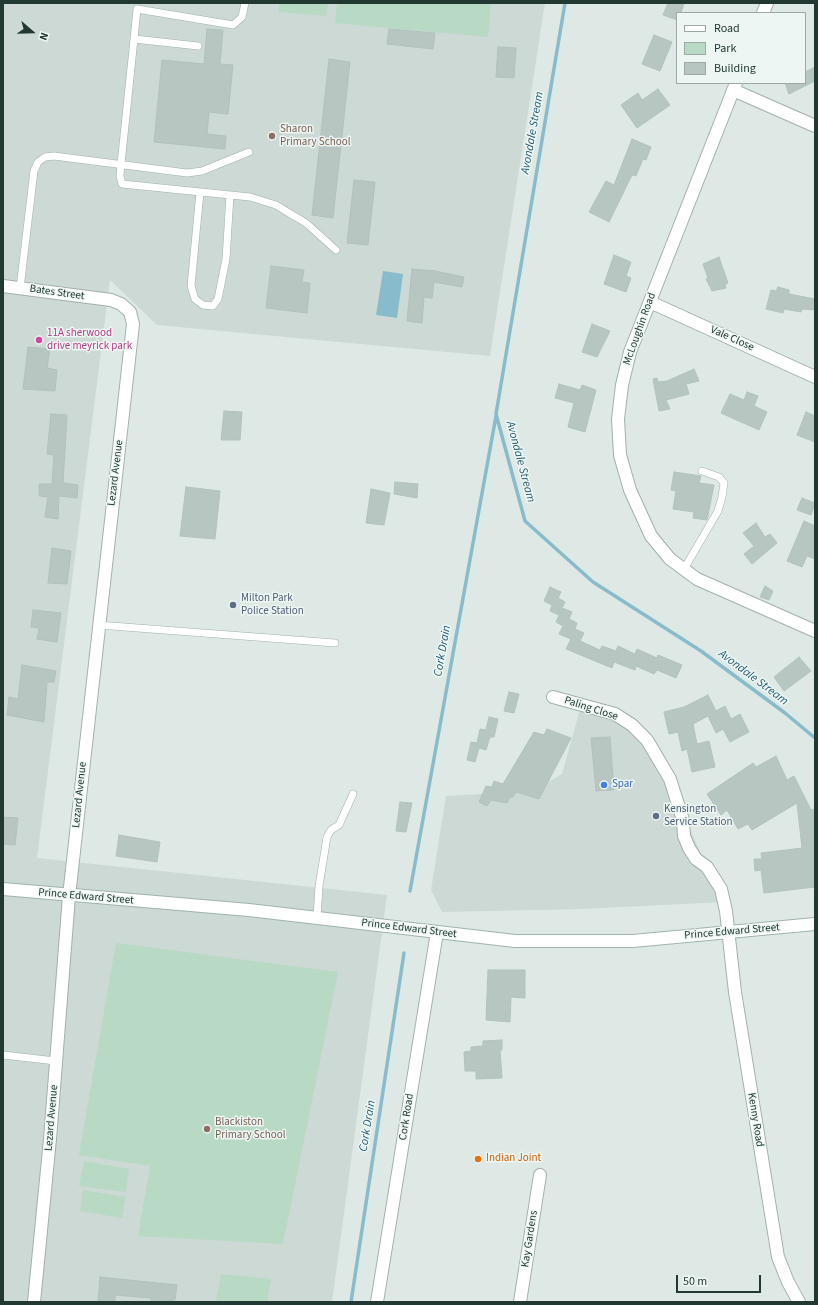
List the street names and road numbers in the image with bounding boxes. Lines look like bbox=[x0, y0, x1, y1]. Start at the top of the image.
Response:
street label: Bates Street bbox=[29, 283, 85, 303]
street label: McLoughin Road bbox=[621, 291, 659, 367]
street label: Vale Close bbox=[708, 324, 756, 354]
street label: Lezard Avenue bbox=[105, 439, 127, 507]
street label: Paling Close bbox=[562, 694, 620, 724]
street label: Lezard Avenue bbox=[70, 761, 90, 829]
street label: Prince Edward Street bbox=[38, 886, 134, 908]
street label: Prince Edward Street bbox=[361, 917, 457, 941]
street label: Prince Edward Street bbox=[684, 921, 780, 943]
street label: Lezard Avenue bbox=[43, 1084, 61, 1152]
street label: Kenny Road bbox=[744, 1092, 766, 1148]
street label: Cork Road bbox=[397, 1093, 417, 1141]
street label: Kay Gardens bbox=[519, 1210, 541, 1268]

